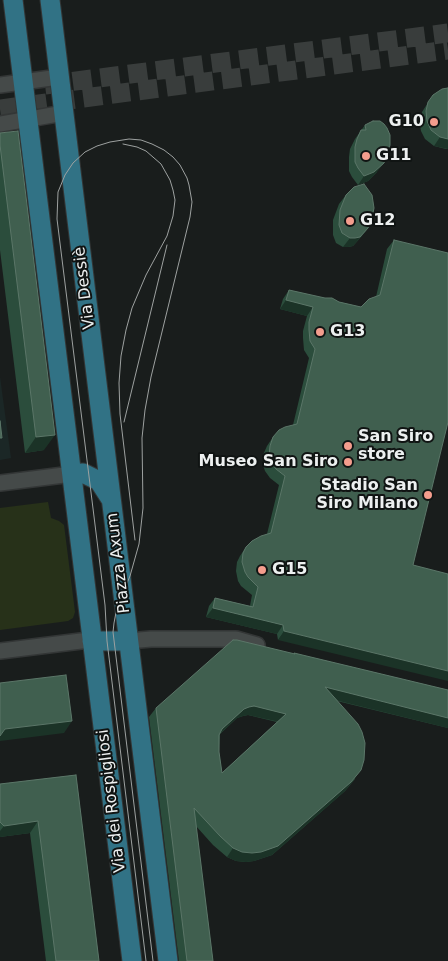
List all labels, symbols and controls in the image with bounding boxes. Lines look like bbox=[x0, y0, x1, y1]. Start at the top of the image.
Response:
place label: G10 bbox=[389, 112, 424, 132]
marker: G10 bbox=[428, 116, 440, 128]
place label: G11 bbox=[376, 146, 411, 166]
marker: G11 bbox=[360, 150, 372, 162]
place label: G12 bbox=[360, 211, 395, 231]
marker: G12 bbox=[344, 215, 356, 227]
street label: Via Dessiè bbox=[70, 246, 100, 330]
place label: G13 bbox=[330, 322, 365, 342]
marker: G13 bbox=[314, 326, 326, 338]
place label: San Siro store bbox=[358, 427, 433, 465]
marker: San Siro store bbox=[342, 440, 354, 452]
place label: Museo San Siro bbox=[199, 452, 338, 472]
marker: Museo San Siro bbox=[342, 456, 354, 468]
place label: Stadio San Siro Milano bbox=[316, 476, 418, 514]
marker: Stadio San Siro Milano bbox=[422, 489, 434, 501]
street label: Piazza Axum bbox=[103, 512, 135, 614]
place label: G15 bbox=[272, 560, 307, 580]
marker: G15 bbox=[256, 564, 268, 576]
street label: Via dei Rospigliosi bbox=[94, 728, 130, 874]

